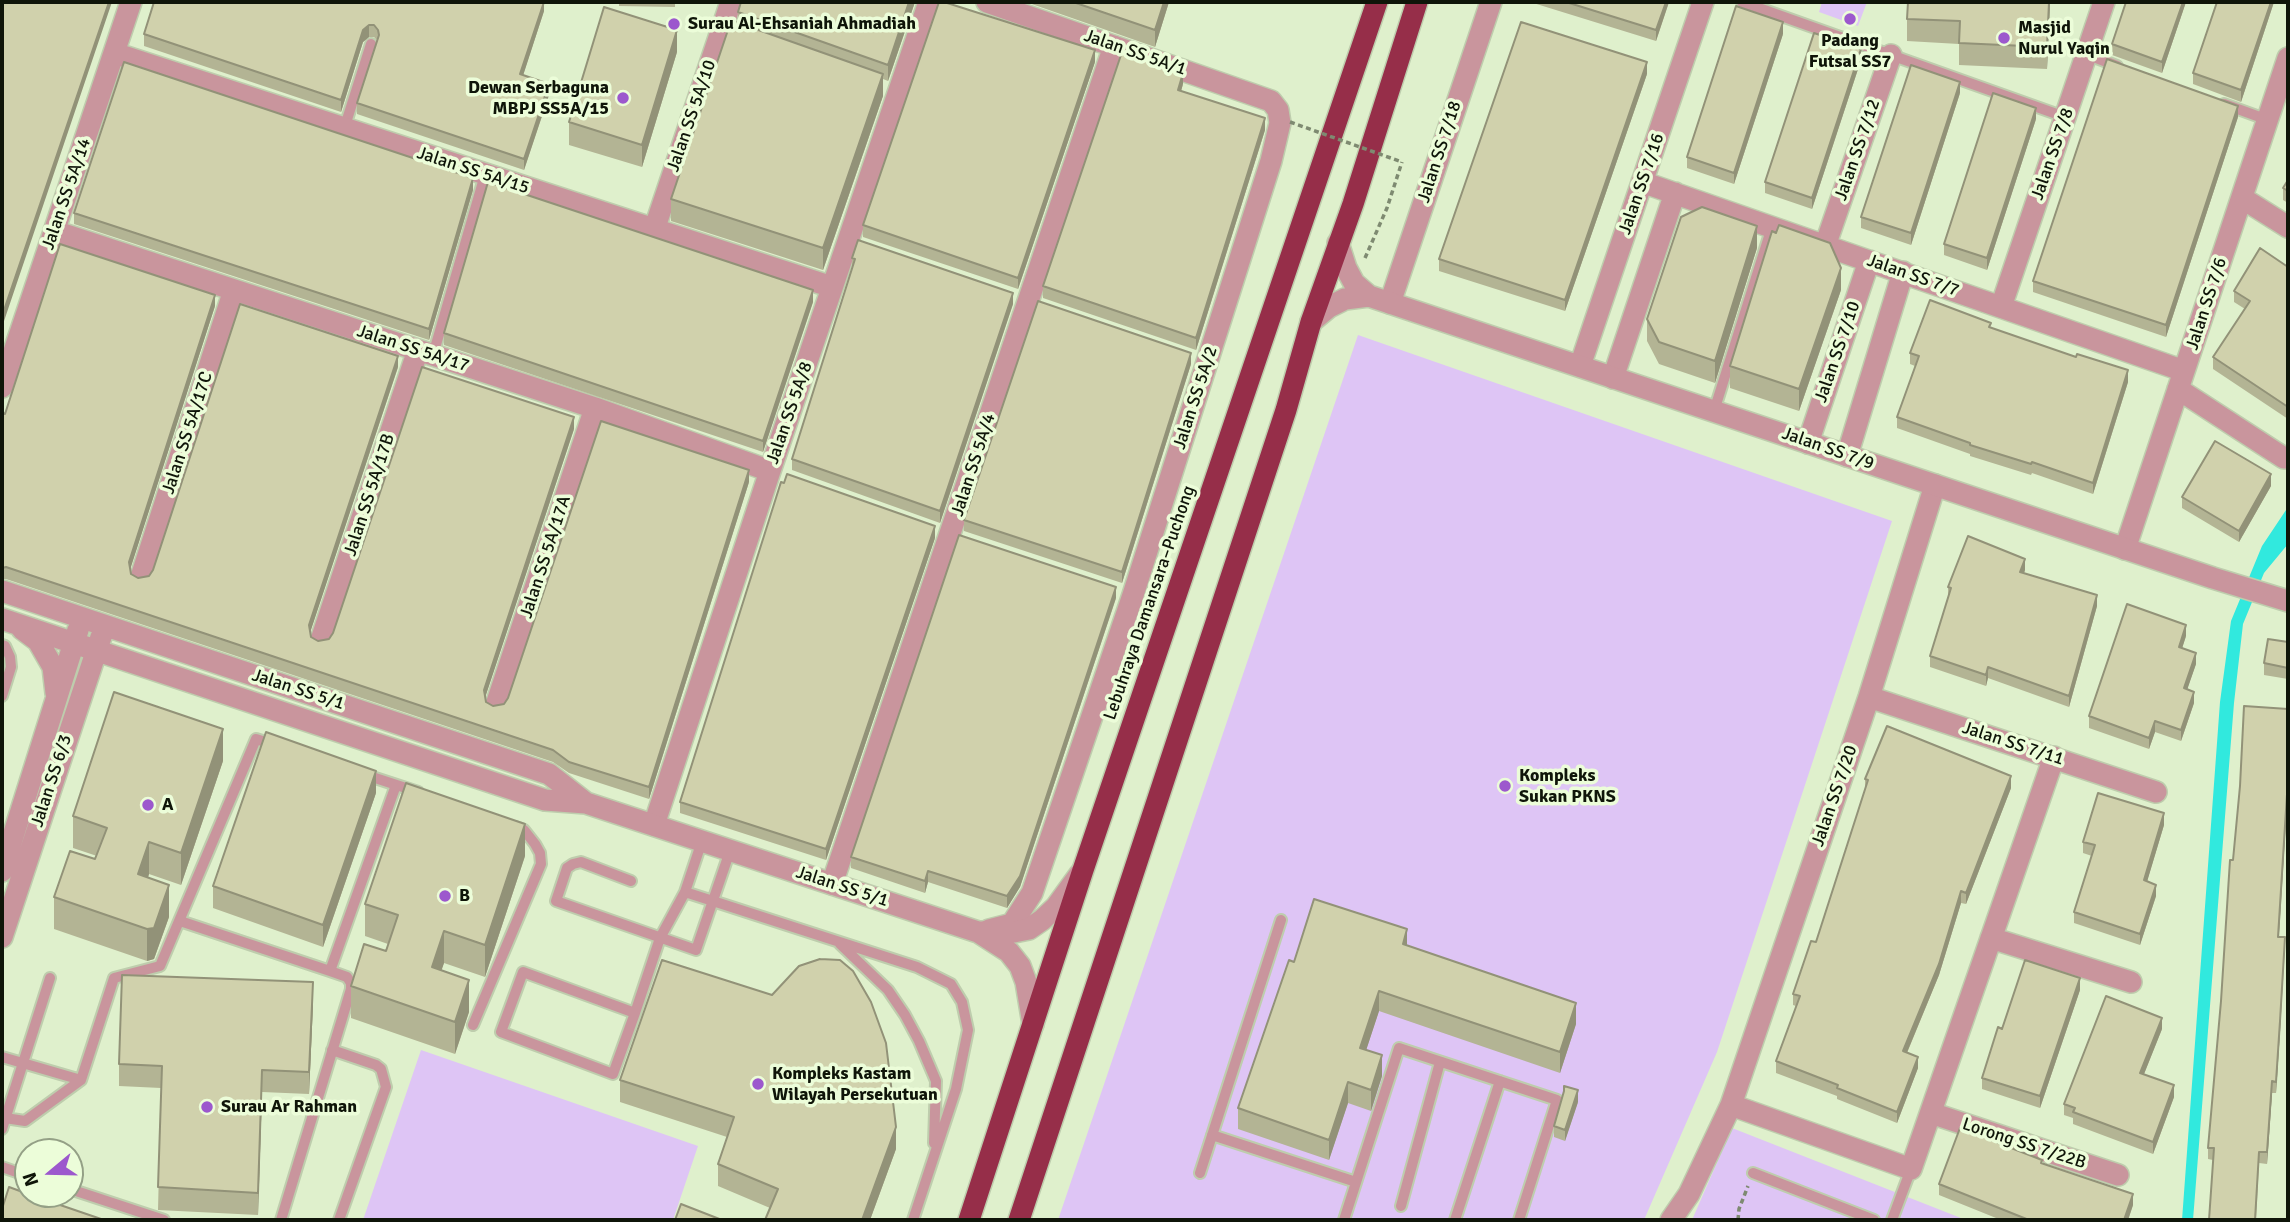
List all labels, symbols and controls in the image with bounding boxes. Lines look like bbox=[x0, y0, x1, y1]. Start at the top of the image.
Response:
marker: Padang Futsal SS7 bbox=[1842, 11, 1858, 27]
place label: Surau Al-Ehsaniah Ahmadiah bbox=[688, 13, 916, 35]
marker: Surau Al-Ehsaniah Ahmadiah bbox=[666, 16, 682, 32]
place label: Masjid Nurul Yaqin bbox=[2018, 17, 2110, 60]
street label: Jalan SS 5A/1 bbox=[1081, 25, 1189, 81]
place label: Padang Futsal SS7 bbox=[1809, 30, 1891, 72]
marker: Masjid Nurul Yaqin bbox=[1996, 30, 2012, 46]
street label: Jalan SS 5A/10 bbox=[663, 57, 721, 175]
place label: Dewan Serbaguna MBPJ SS5A/15 bbox=[468, 77, 609, 119]
marker: Dewan Serbaguna MBPJ SS5A/15 bbox=[615, 90, 631, 106]
street label: Jalan SS 7/12 bbox=[1831, 97, 1885, 203]
street label: Jalan SS 7/18 bbox=[1413, 98, 1467, 206]
street label: Jalan SS 7/8 bbox=[2027, 105, 2079, 203]
street label: Jalan SS 7/16 bbox=[1615, 131, 1669, 237]
street label: Jalan SS 5A/14 bbox=[38, 135, 96, 253]
street label: Jalan SS 5A/15 bbox=[414, 143, 532, 199]
street label: Jalan SS 7/7 bbox=[1864, 250, 1962, 302]
street label: Jalan SS 7/6 bbox=[2182, 255, 2232, 353]
street label: Jalan SS 7/10 bbox=[1811, 299, 1865, 405]
street label: Jalan SS 5A/17 bbox=[354, 321, 472, 377]
street label: Jalan SS 5A/2 bbox=[1169, 344, 1223, 452]
street label: Jalan SS 5A/8 bbox=[762, 359, 818, 467]
street label: Jalan SS 5A/17C bbox=[158, 369, 218, 497]
street label: Jalan SS 5A/4 bbox=[947, 411, 1001, 519]
street label: Jalan SS 7/9 bbox=[1779, 423, 1877, 475]
street label: Jalan SS 5A/17B bbox=[340, 431, 400, 559]
street label: Lebuhraya Damansara–Puchong bbox=[1100, 483, 1200, 723]
street label: Jalan SS 5A/17A bbox=[516, 493, 576, 621]
street label: Jalan SS 5/1 bbox=[249, 665, 347, 715]
street label: Jalan SS 7/11 bbox=[1959, 717, 2067, 771]
street label: Jalan SS 6/3 bbox=[27, 732, 77, 830]
street label: Jalan SS 7/20 bbox=[1808, 743, 1862, 849]
place label: Kompleks Sukan PKNS bbox=[1519, 765, 1616, 808]
marker: Kompleks Sukan PKNS bbox=[1497, 778, 1513, 794]
place label: A bbox=[162, 794, 173, 816]
marker: A bbox=[140, 797, 156, 813]
street label: Jalan SS 5/1 bbox=[793, 862, 891, 912]
place label: B bbox=[459, 885, 470, 907]
marker: B bbox=[437, 888, 453, 904]
place label: Kompleks Kastam Wilayah Persekutuan bbox=[772, 1063, 938, 1106]
marker: Kompleks Kastam Wilayah Persekutuan bbox=[750, 1076, 766, 1092]
place label: Surau Ar Rahman bbox=[221, 1096, 357, 1118]
marker: Surau Ar Rahman bbox=[199, 1099, 215, 1115]
street label: Lorong SS 7/22B bbox=[1959, 1114, 2089, 1174]
north arrow bbox=[14, 1138, 84, 1208]
text: N bbox=[18, 1169, 45, 1189]

